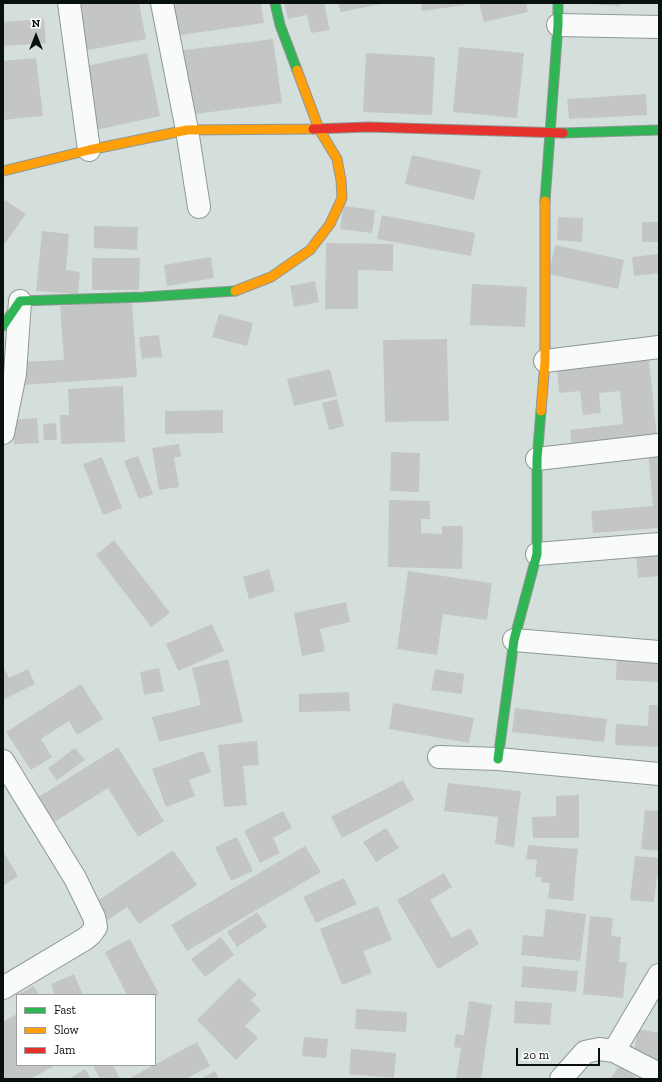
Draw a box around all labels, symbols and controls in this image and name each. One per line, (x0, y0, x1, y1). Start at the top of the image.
north arrow (16, 16, 56, 56)
text: N (32, 17, 40, 30)
legend (16, 994, 156, 1066)
text: Fast (54, 1003, 76, 1017)
text: Slow (54, 1023, 79, 1037)
scale bar (518, 1040, 602, 1066)
text: Jam (54, 1043, 75, 1057)
text: 20 m (523, 1048, 549, 1062)

